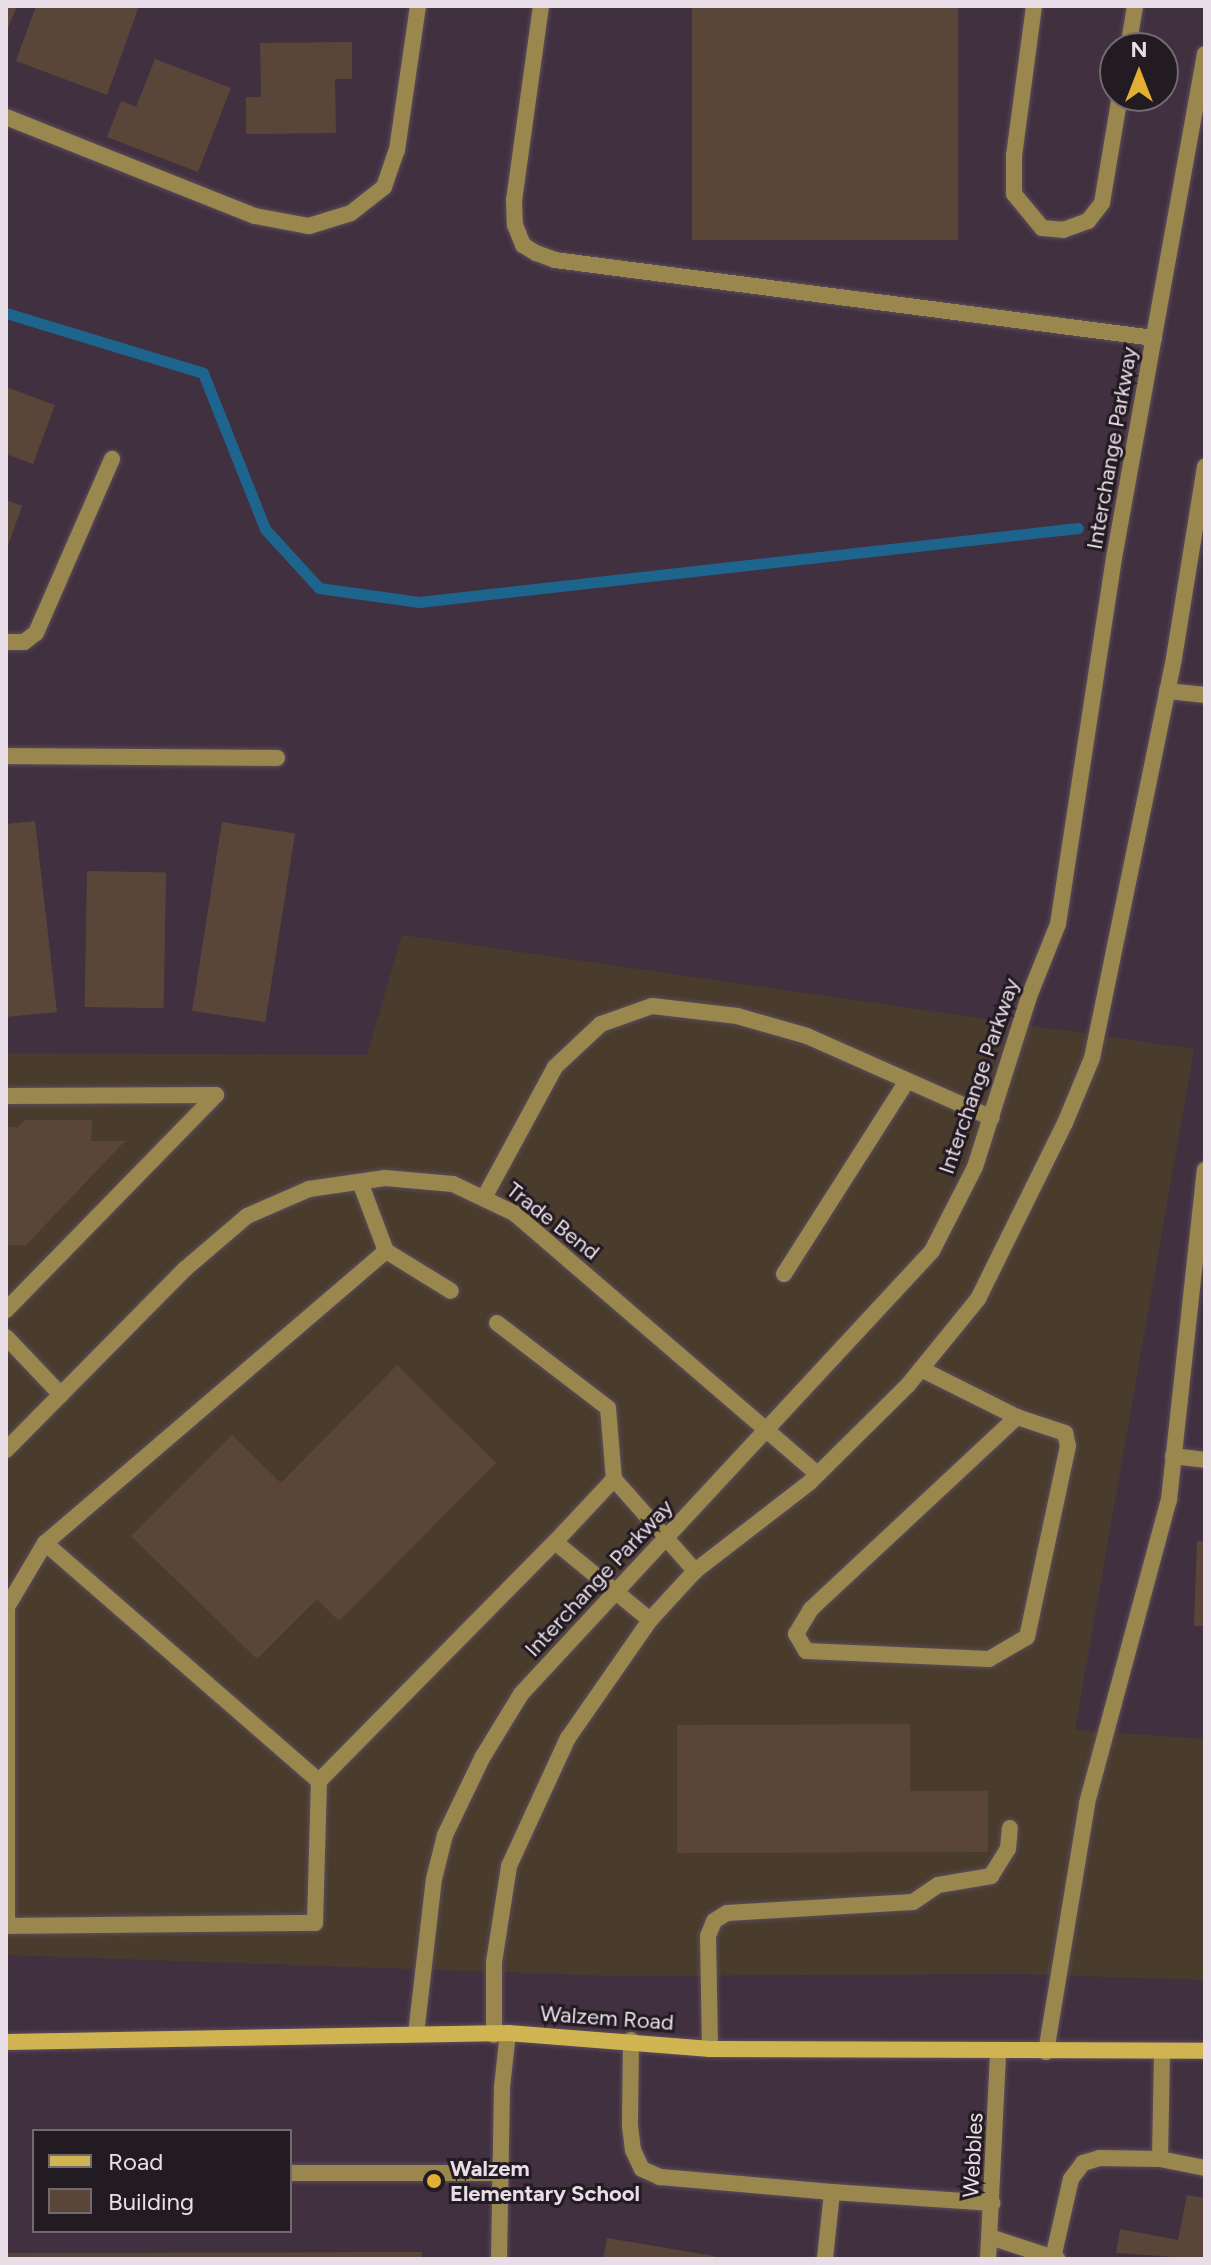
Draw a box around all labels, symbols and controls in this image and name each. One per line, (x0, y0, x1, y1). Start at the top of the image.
north arrow (1099, 32, 1179, 112)
text: N (1130, 36, 1148, 63)
street label: Interchange Parkway (1081, 345, 1143, 551)
street label: Interchange Parkway (933, 975, 1025, 1177)
street label: Trade Bend (501, 1177, 605, 1265)
street label: Interchange Parkway (519, 1494, 679, 1662)
street label: Walzem Road (539, 2000, 675, 2036)
street label: Webbles (958, 2112, 988, 2198)
legend (32, 2129, 292, 2233)
text: Road (108, 2147, 163, 2176)
place label: Walzem Elementary School (450, 2155, 640, 2206)
marker: Walzem Elementary School (425, 2172, 443, 2190)
text: Building (108, 2187, 194, 2216)

